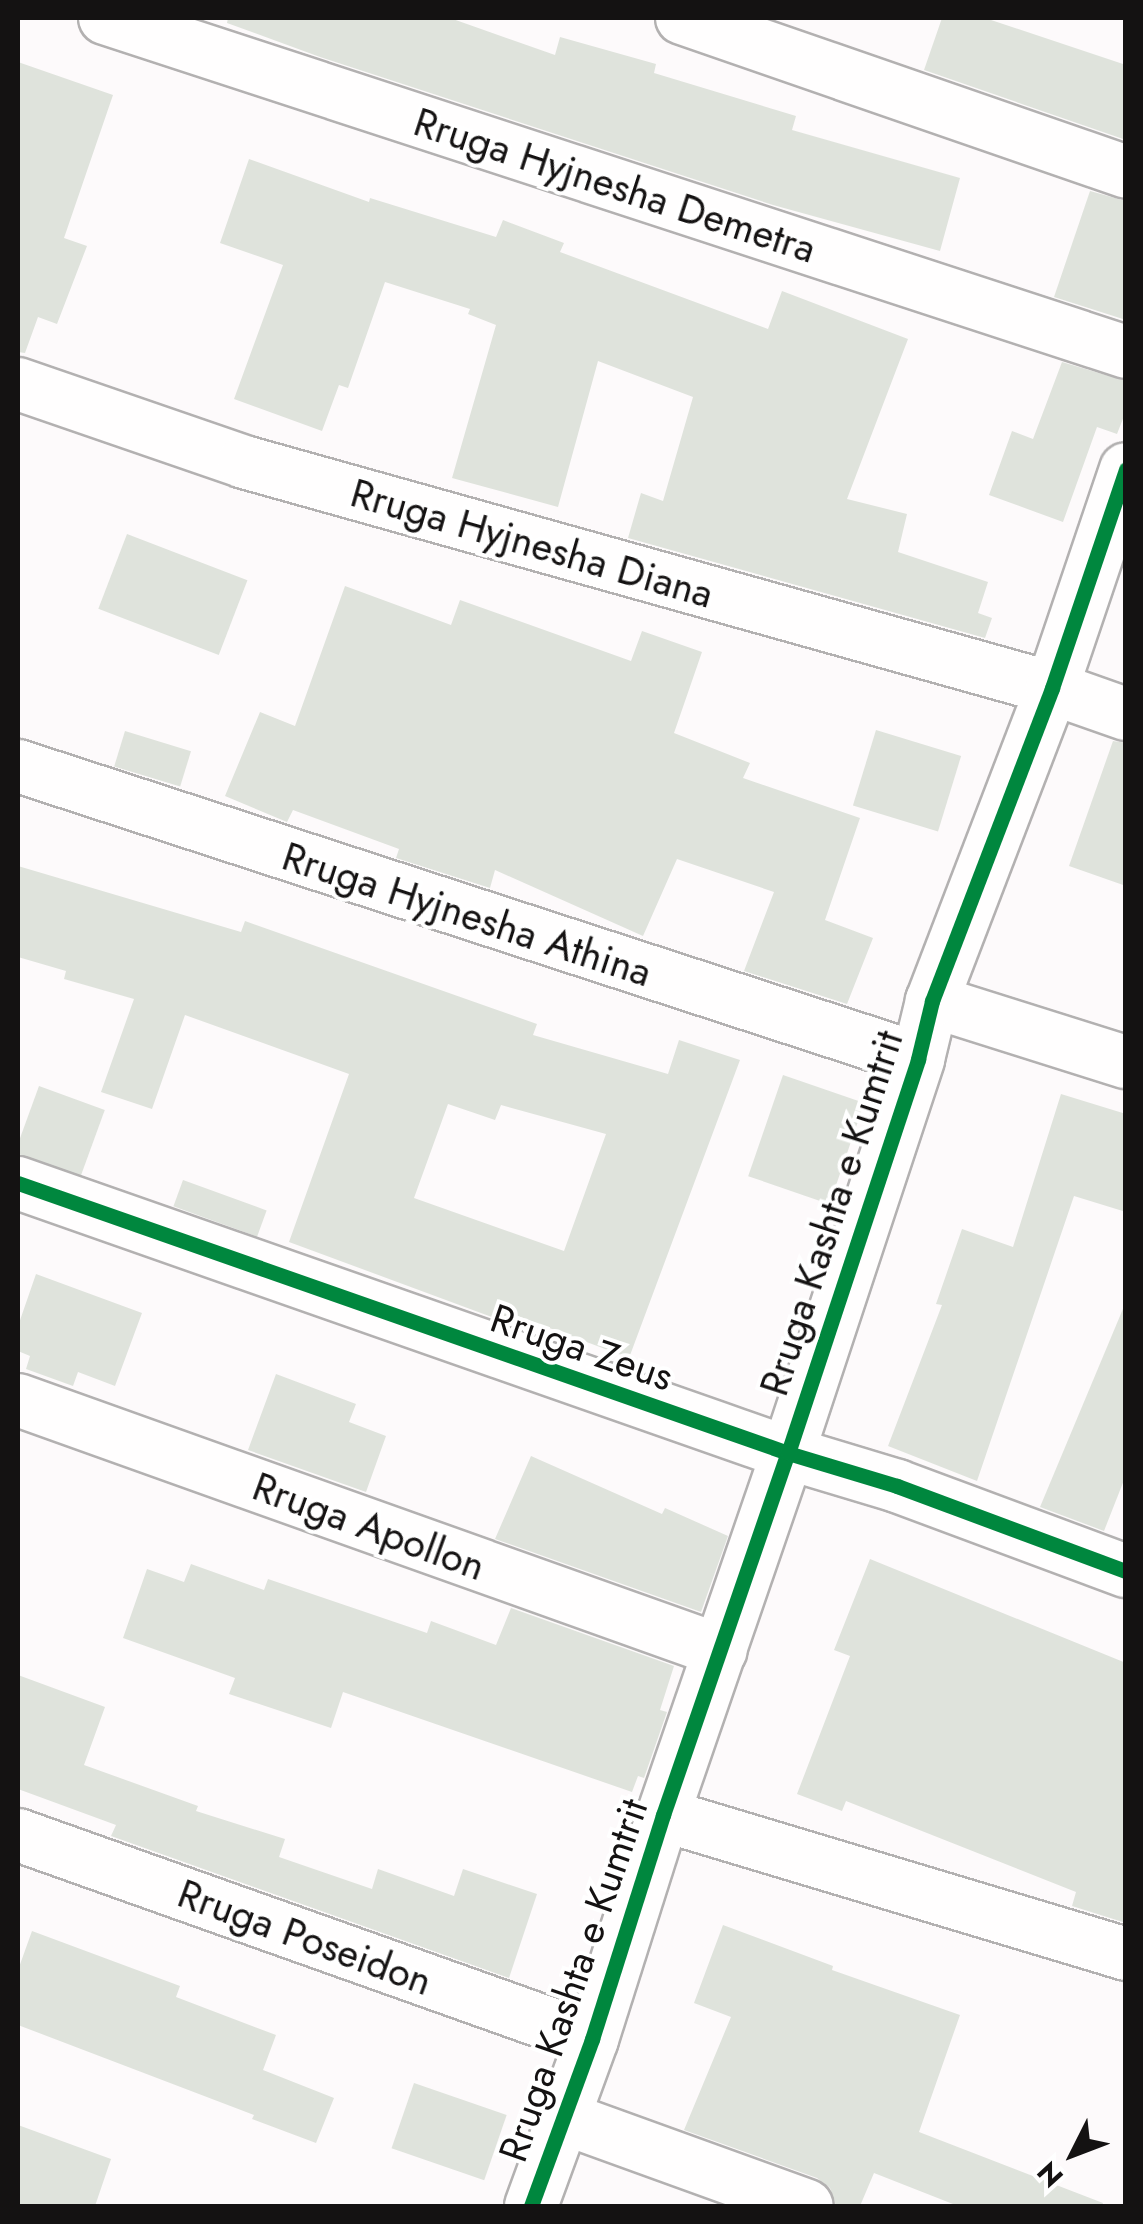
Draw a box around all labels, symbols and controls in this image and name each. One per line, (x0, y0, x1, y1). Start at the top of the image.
street label: Rruga Hyjnesha Demetra (408, 97, 822, 273)
street label: Rruga Hyjnesha Diana (345, 468, 719, 618)
street label: Rruga Hyjnesha Athina (277, 832, 657, 996)
street label: Rruga Kashta e Kumtrit (749, 1025, 913, 1401)
street label: Rruga Zeus (485, 1293, 679, 1401)
street label: Rruga Apollon (246, 1462, 492, 1590)
street label: Rruga Kashta e Kumtrit (488, 1792, 658, 2168)
street label: Rruga Poseidon (172, 1869, 438, 2005)
north arrow (1023, 2104, 1123, 2204)
text: N (1028, 2152, 1073, 2196)

